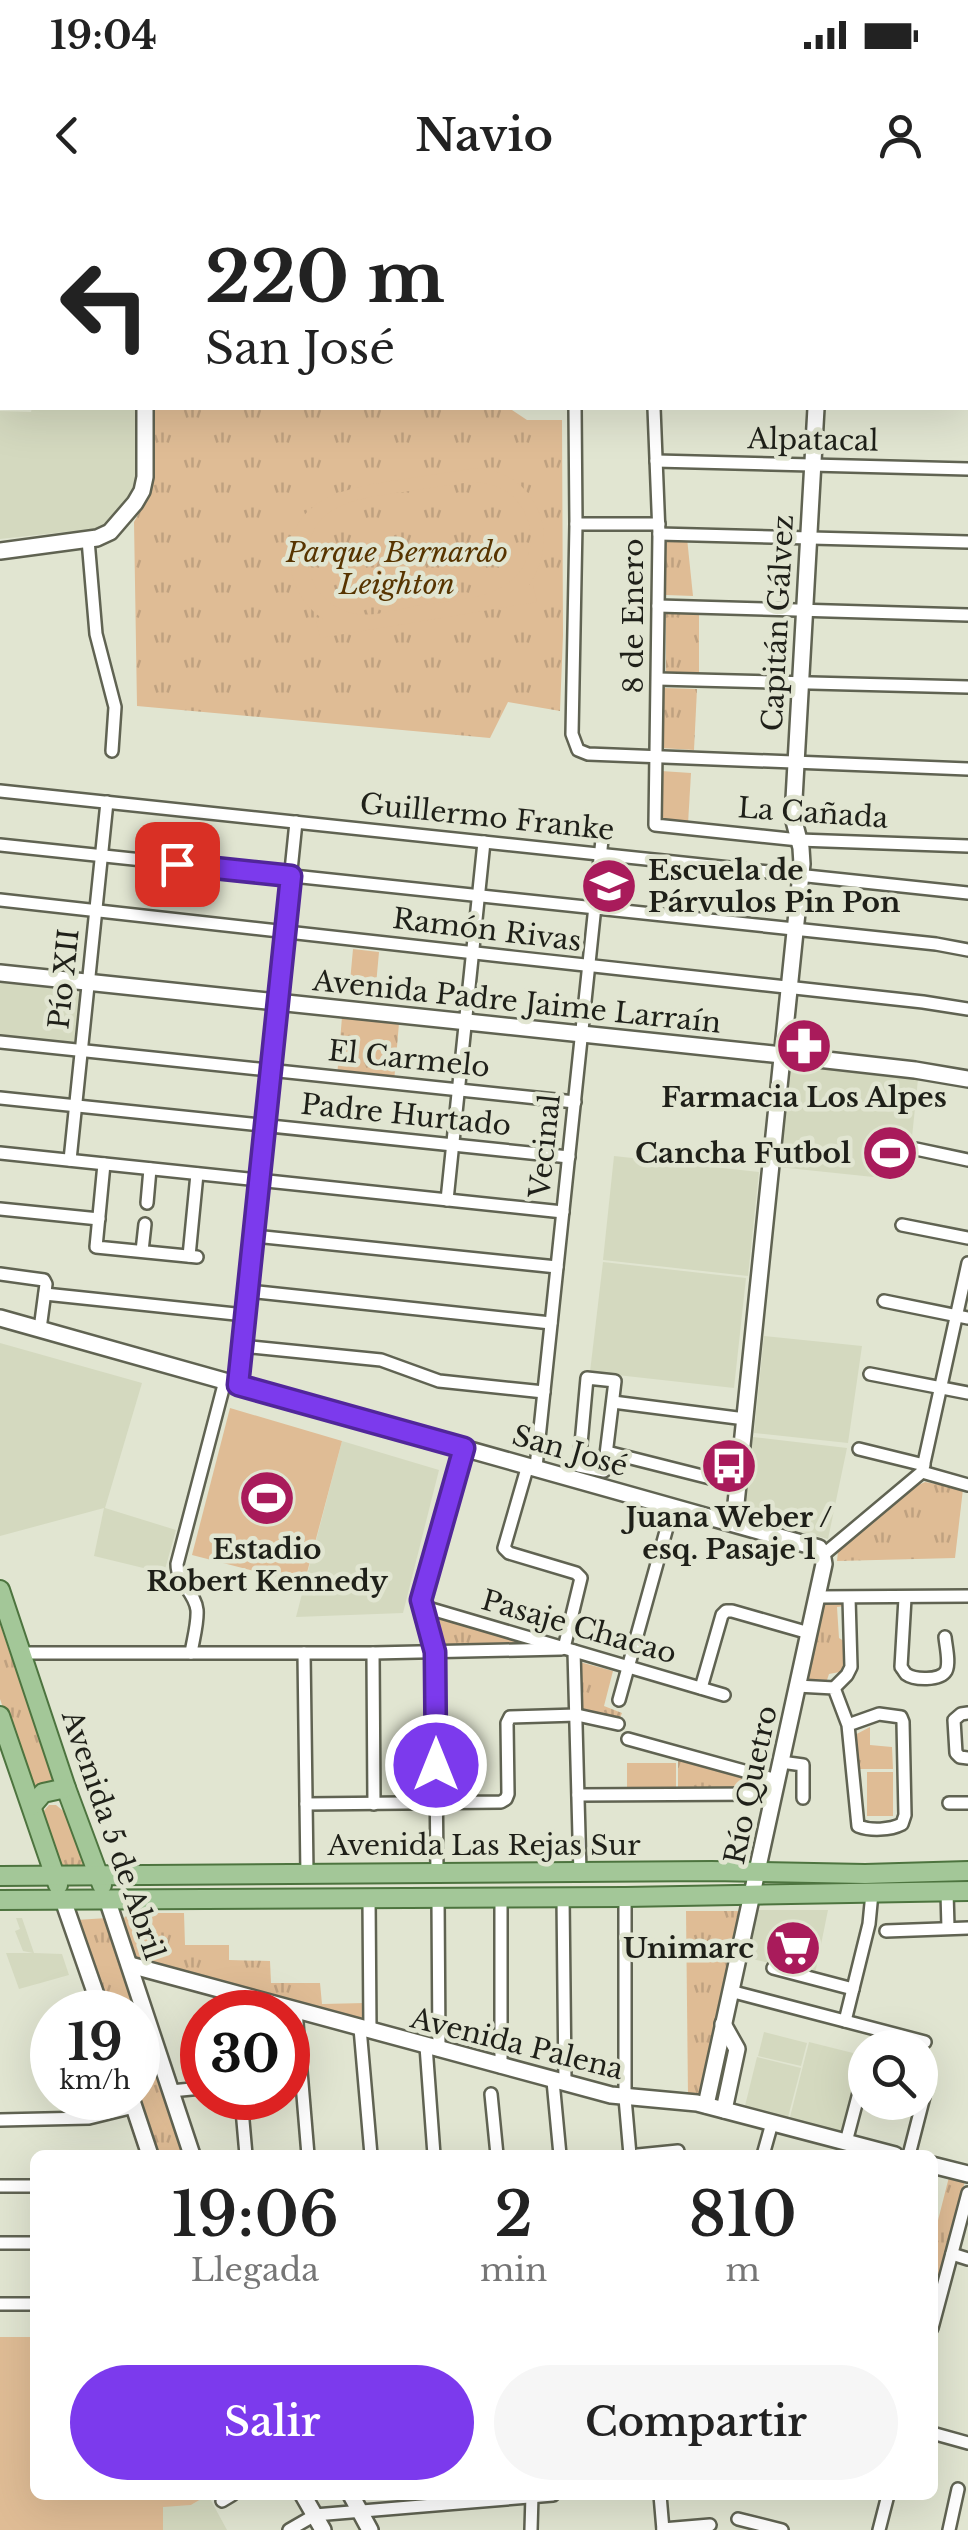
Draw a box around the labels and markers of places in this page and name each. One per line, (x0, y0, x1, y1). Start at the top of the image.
pin (135, 822, 220, 907)
place label: Escuela de Párvulos Pin Pon (648, 853, 900, 920)
school or university icon: Escuela de Párvulos Pin Pon (579, 856, 639, 916)
pharmacy icon: Farmacia Los Alpes (774, 1016, 834, 1076)
place label: Farmacia Los Alpes (661, 1080, 947, 1115)
sports icon: Cancha Futbol (860, 1123, 920, 1183)
place label: Cancha Futbol (635, 1136, 851, 1171)
bus stop icon: Juana Weber / esq. Pasaje 1 (699, 1436, 759, 1496)
sports icon: Estadio Robert Kennedy (237, 1468, 297, 1528)
place label: Juana Weber / esq. Pasaje 1 (621, 1500, 832, 1567)
place label: Estadio Robert Kennedy (146, 1532, 389, 1599)
supermarket icon: Unimarc (763, 1918, 823, 1978)
place label: Unimarc (623, 1931, 754, 1966)

